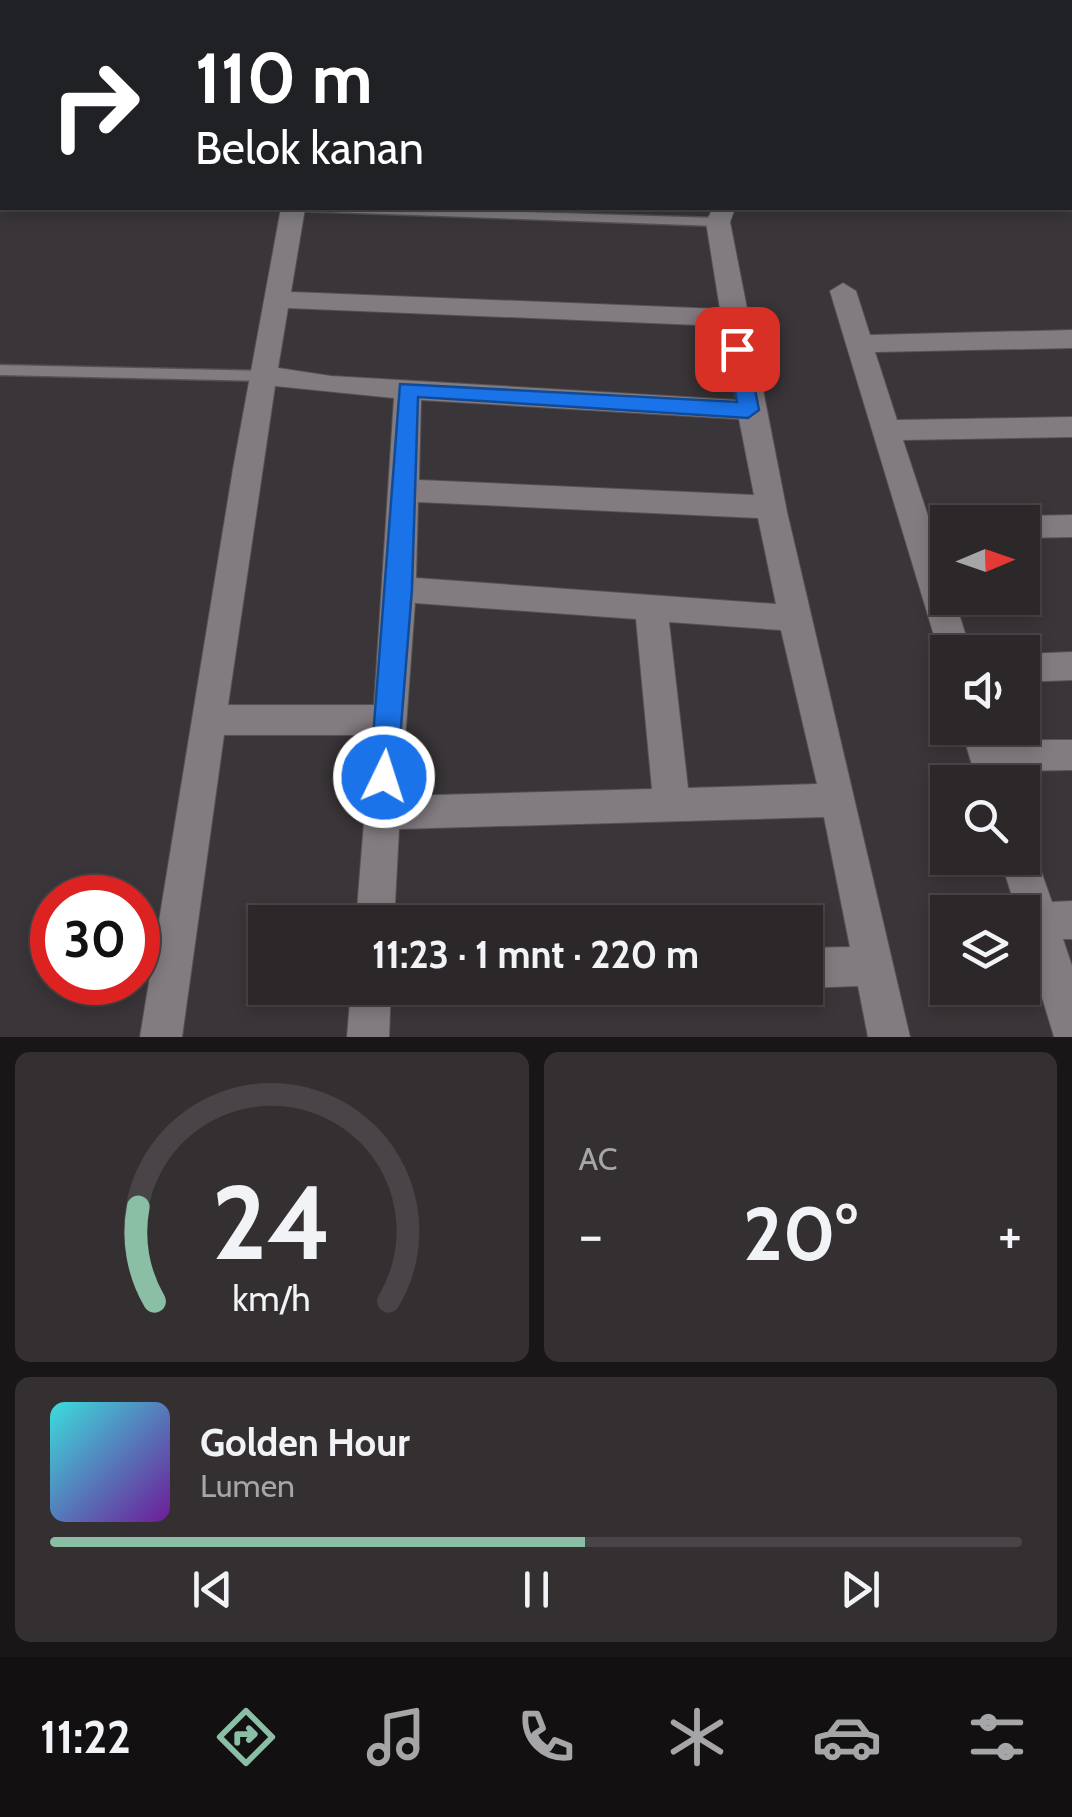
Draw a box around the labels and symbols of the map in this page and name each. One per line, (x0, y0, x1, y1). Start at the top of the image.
pin (695, 307, 780, 392)
north arrow (930, 505, 1040, 615)
position arrow (332, 725, 436, 829)
speed limit sign: 30 (30, 875, 160, 1005)

